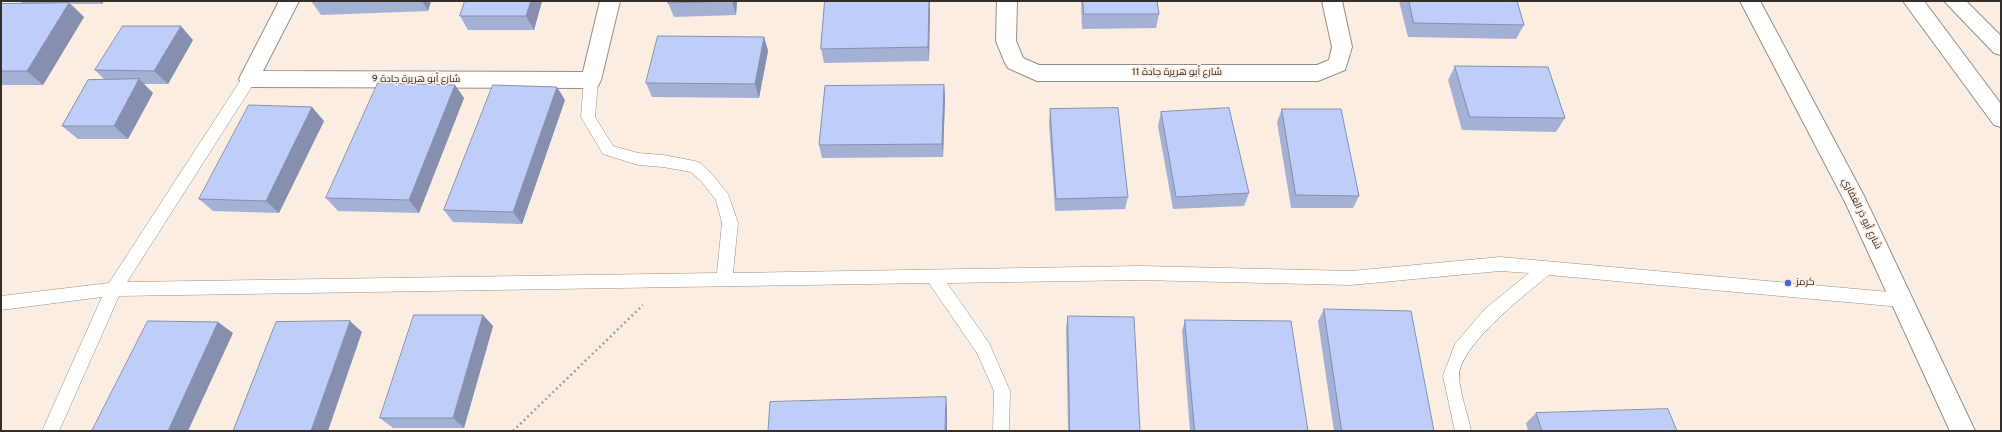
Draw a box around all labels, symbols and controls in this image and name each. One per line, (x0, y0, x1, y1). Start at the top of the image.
street label: شارع أبو هريرة جادة 11 (1132, 67, 1222, 79)
street label: شارع أبو هريرة جادة 9 (372, 74, 460, 86)
street label: شارع أبو ذر الغفاري (1839, 176, 1883, 252)
place label: كرمز (1796, 277, 1815, 289)
marker: كرمز (1783, 278, 1793, 288)

